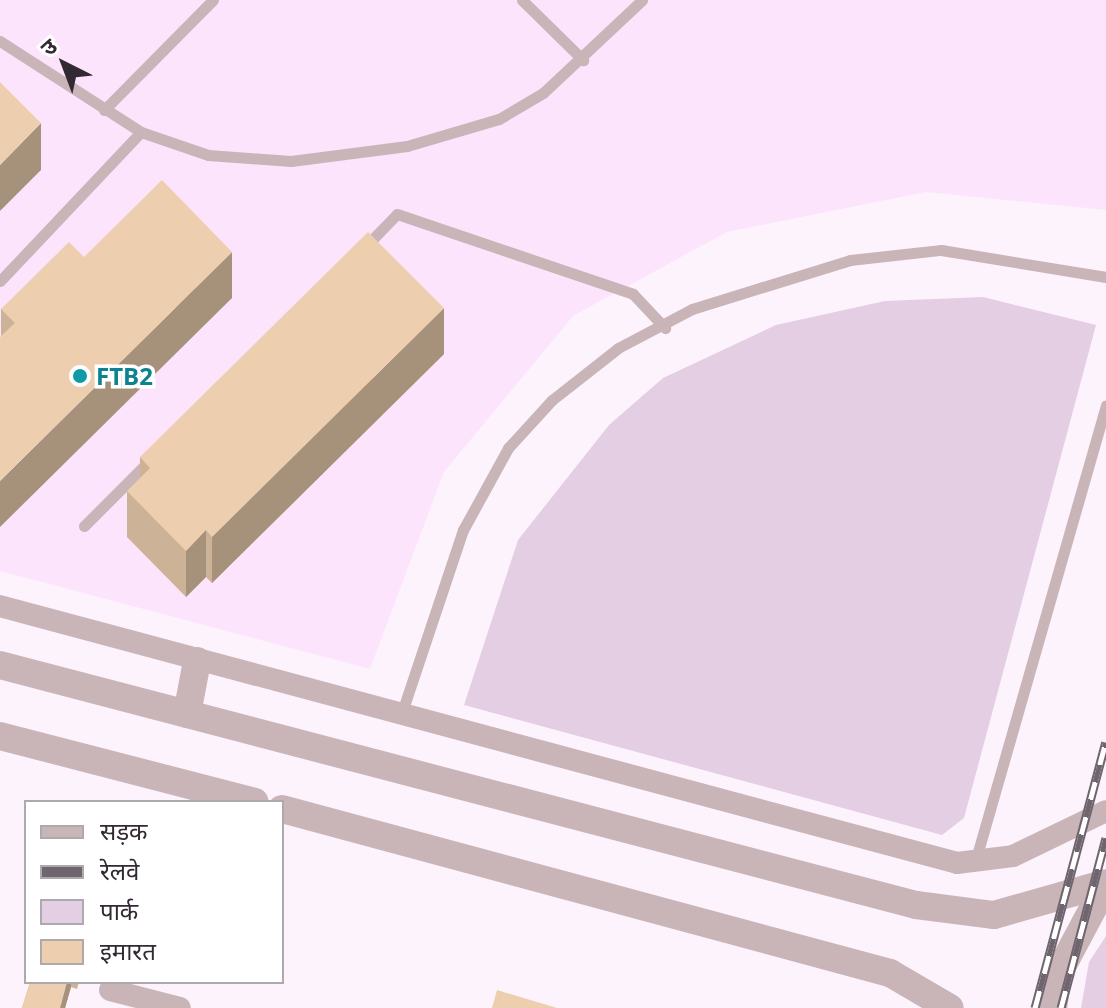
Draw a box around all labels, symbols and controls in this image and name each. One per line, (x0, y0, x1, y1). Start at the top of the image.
north arrow (24, 24, 104, 104)
text: उ (33, 31, 63, 62)
place label: FTB2 (96, 362, 153, 390)
marker: FTB2 (71, 367, 89, 385)
legend (24, 800, 284, 984)
text: सड़क (100, 814, 148, 847)
text: रेलवे (100, 854, 139, 887)
text: पार्क (100, 894, 138, 927)
text: इमारत (100, 934, 156, 967)

